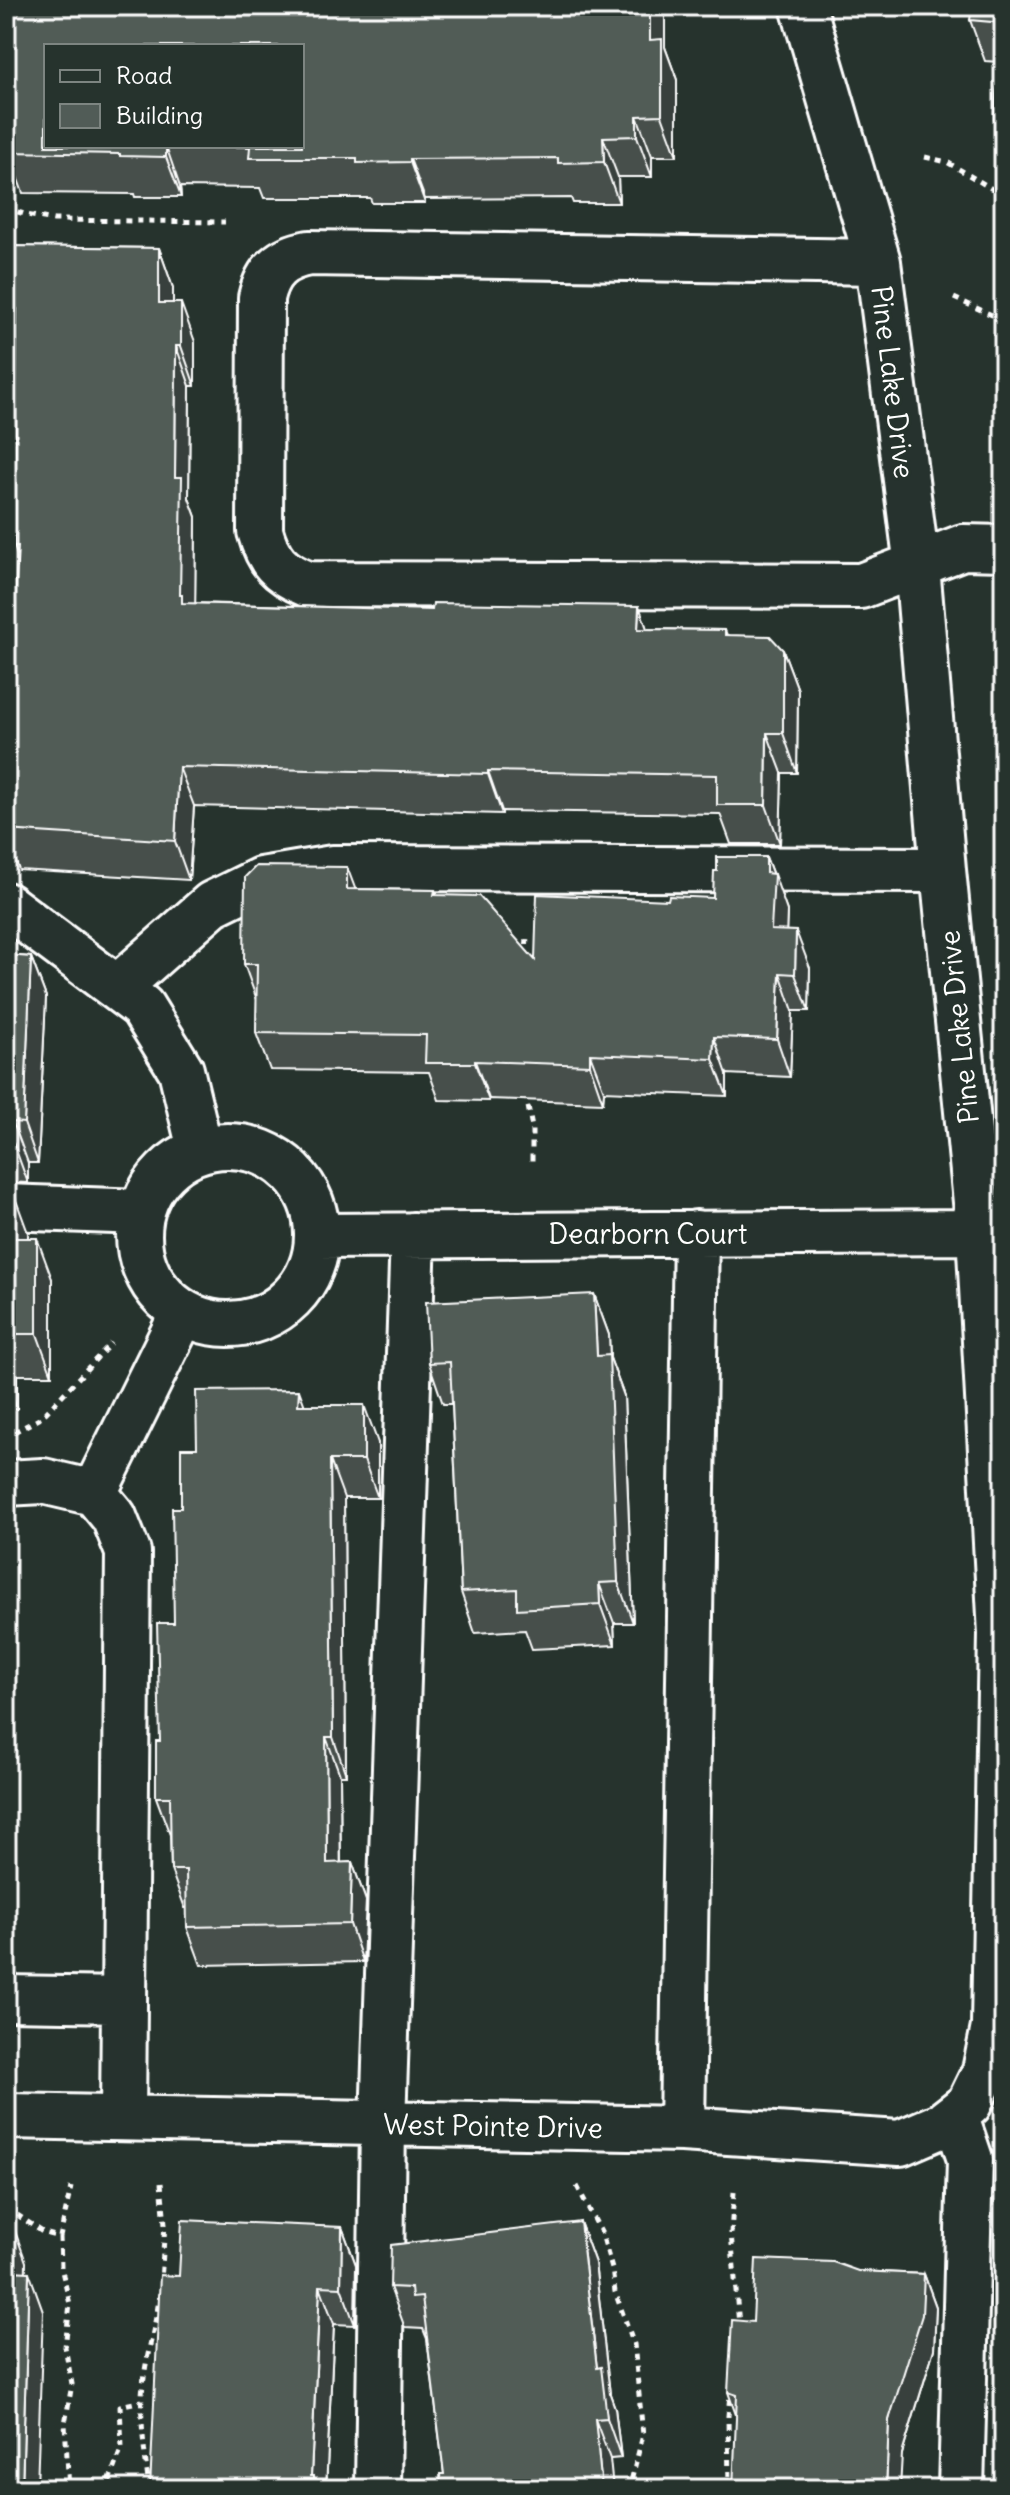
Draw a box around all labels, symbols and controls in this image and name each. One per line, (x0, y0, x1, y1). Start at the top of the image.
legend (44, 44, 304, 148)
text: Road (116, 60, 172, 90)
text: Building (116, 100, 203, 130)
street label: Pine Lake Drive (863, 283, 923, 481)
street label: Pine Lake Drive (931, 929, 987, 1125)
street label: Dearborn Court (549, 1216, 747, 1252)
street label: West Pointe Drive (383, 2106, 603, 2146)

